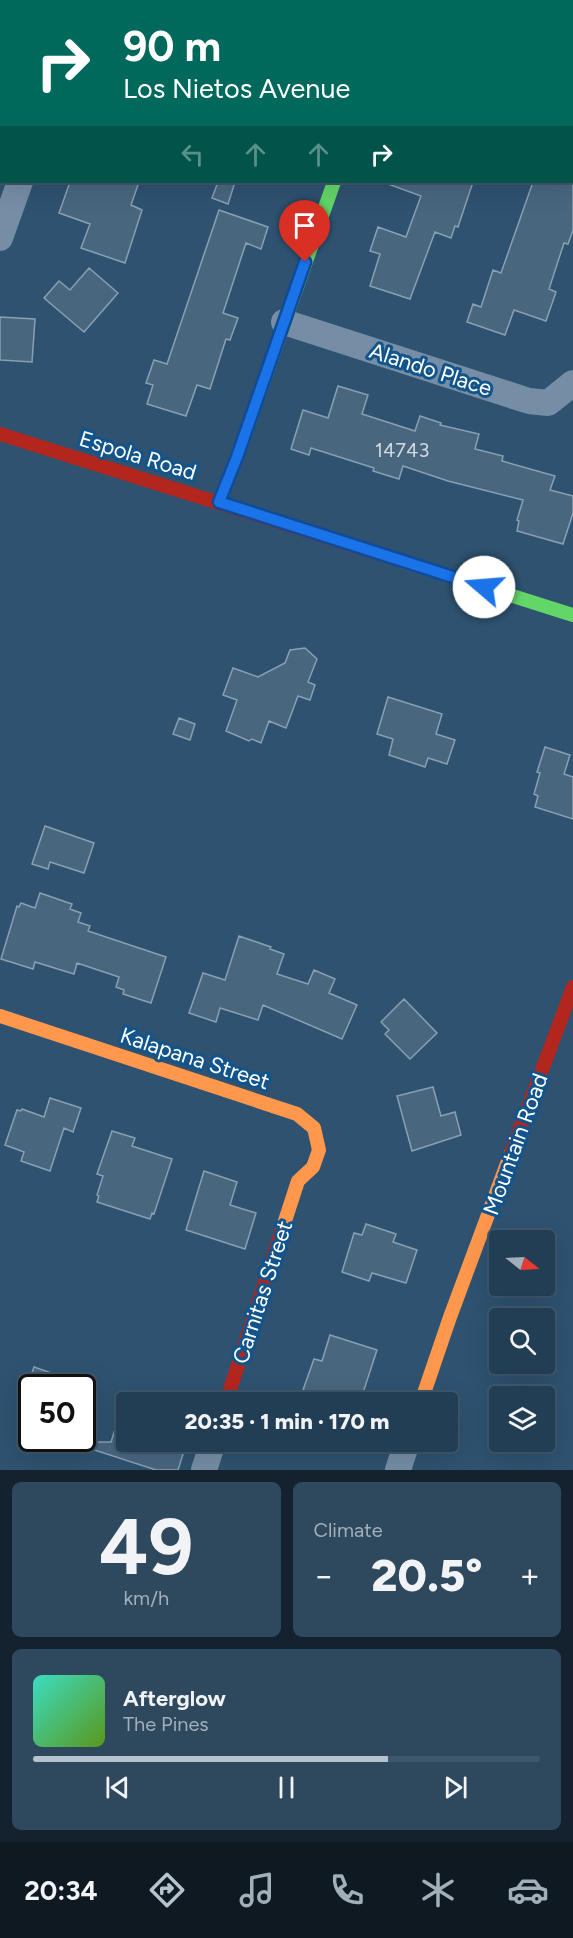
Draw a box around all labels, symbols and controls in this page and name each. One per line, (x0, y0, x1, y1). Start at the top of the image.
text: 90 m (123, 21, 221, 72)
icon: right (24, 24, 102, 102)
text: Los Nietos Avenue (123, 72, 350, 105)
icon: left (176, 138, 209, 171)
icon: ahead (239, 138, 272, 171)
icon: ahead (302, 138, 335, 171)
icon: right (365, 138, 398, 171)
pin (279, 200, 330, 262)
icon: arrive (288, 209, 321, 242)
street label: Alando Place (366, 337, 495, 402)
street label: Espola Road (76, 425, 200, 486)
house number: 14743 (375, 438, 429, 462)
position arrow (452, 555, 516, 619)
street label: Kalapana Street (117, 1022, 273, 1095)
street label: Mountain Road (477, 1070, 554, 1219)
street label: Carnitas Street (227, 1217, 298, 1367)
north arrow (489, 1230, 555, 1296)
map controls (489, 1230, 555, 1452)
button: search (489, 1308, 555, 1374)
speed limit sign: 50 (18, 1374, 96, 1452)
button: layers (489, 1386, 555, 1452)
text: 20:35 · 1 min · 170 m (185, 1408, 390, 1435)
text: 49 (99, 1500, 194, 1594)
text: Climate (314, 1518, 383, 1542)
text: 20.5° (371, 1548, 482, 1602)
text: − (314, 1556, 334, 1595)
text: + (519, 1556, 540, 1595)
text: km/h (123, 1586, 169, 1610)
text: Afterglow (123, 1685, 226, 1712)
text: The Pines (123, 1712, 209, 1736)
icon: previous (101, 1771, 134, 1804)
icon: pause (270, 1771, 303, 1804)
icon: next (439, 1771, 472, 1804)
icon: directions (146, 1869, 188, 1911)
icon: music (236, 1869, 278, 1911)
icon: phone (326, 1869, 368, 1911)
icon: climate (417, 1869, 459, 1911)
icon: car (507, 1869, 549, 1911)
text: 20:34 (24, 1874, 97, 1907)

